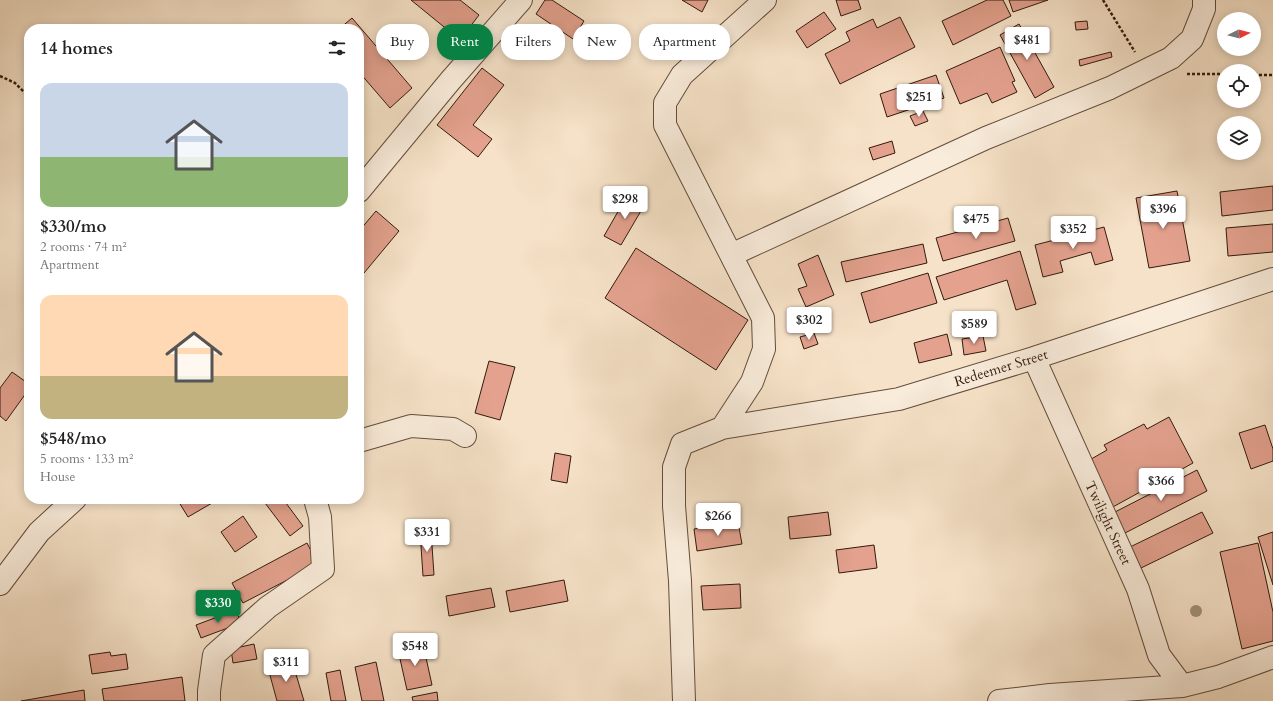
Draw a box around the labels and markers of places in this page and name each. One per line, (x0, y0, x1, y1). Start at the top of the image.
pin: $481 (1003, 27, 1051, 61)
pin: $251 (895, 84, 943, 118)
pin: $298 (601, 186, 649, 220)
pin: $396 (1139, 196, 1187, 230)
pin: $475 (952, 206, 1000, 240)
pin: $352 (1049, 216, 1097, 250)
pin: $302 (785, 307, 833, 341)
pin: $589 (950, 311, 998, 345)
pin: $366 (1137, 468, 1185, 502)
pin: $266 (694, 503, 742, 537)
pin: $331 (403, 519, 451, 553)
pin: $330 (194, 590, 242, 624)
pin: $548 (391, 633, 439, 667)
pin: $311 (262, 649, 310, 683)

